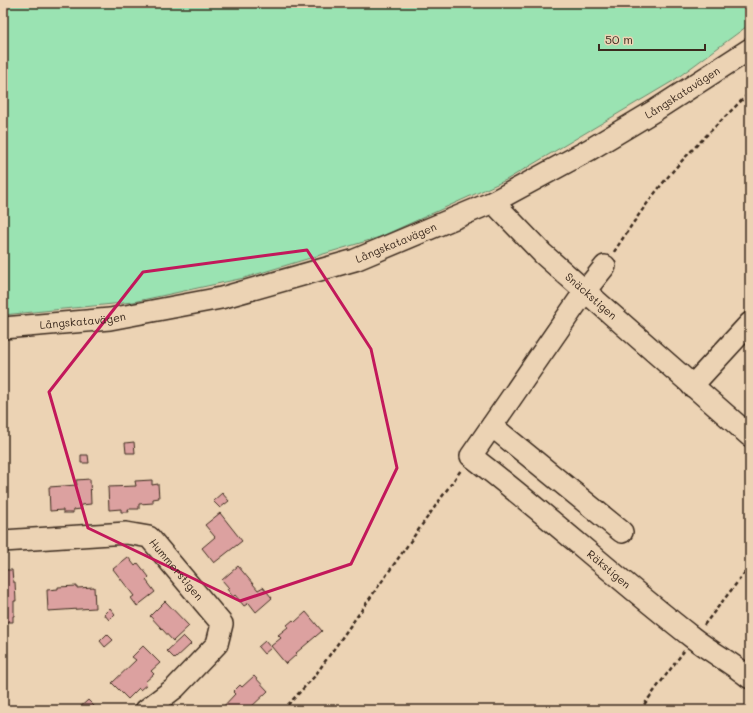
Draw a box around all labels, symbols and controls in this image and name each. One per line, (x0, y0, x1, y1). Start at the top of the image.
scale bar (599, 26, 705, 52)
text: 50 m (605, 31, 633, 47)
street label: Långskatavägen (642, 63, 722, 122)
street label: Långskatavägen (353, 219, 438, 266)
street label: Snäckstigen (562, 269, 620, 323)
street label: Långskatavägen (39, 308, 127, 332)
street label: Hummerstigen (146, 535, 207, 603)
street label: Räkstigen (584, 546, 634, 592)

